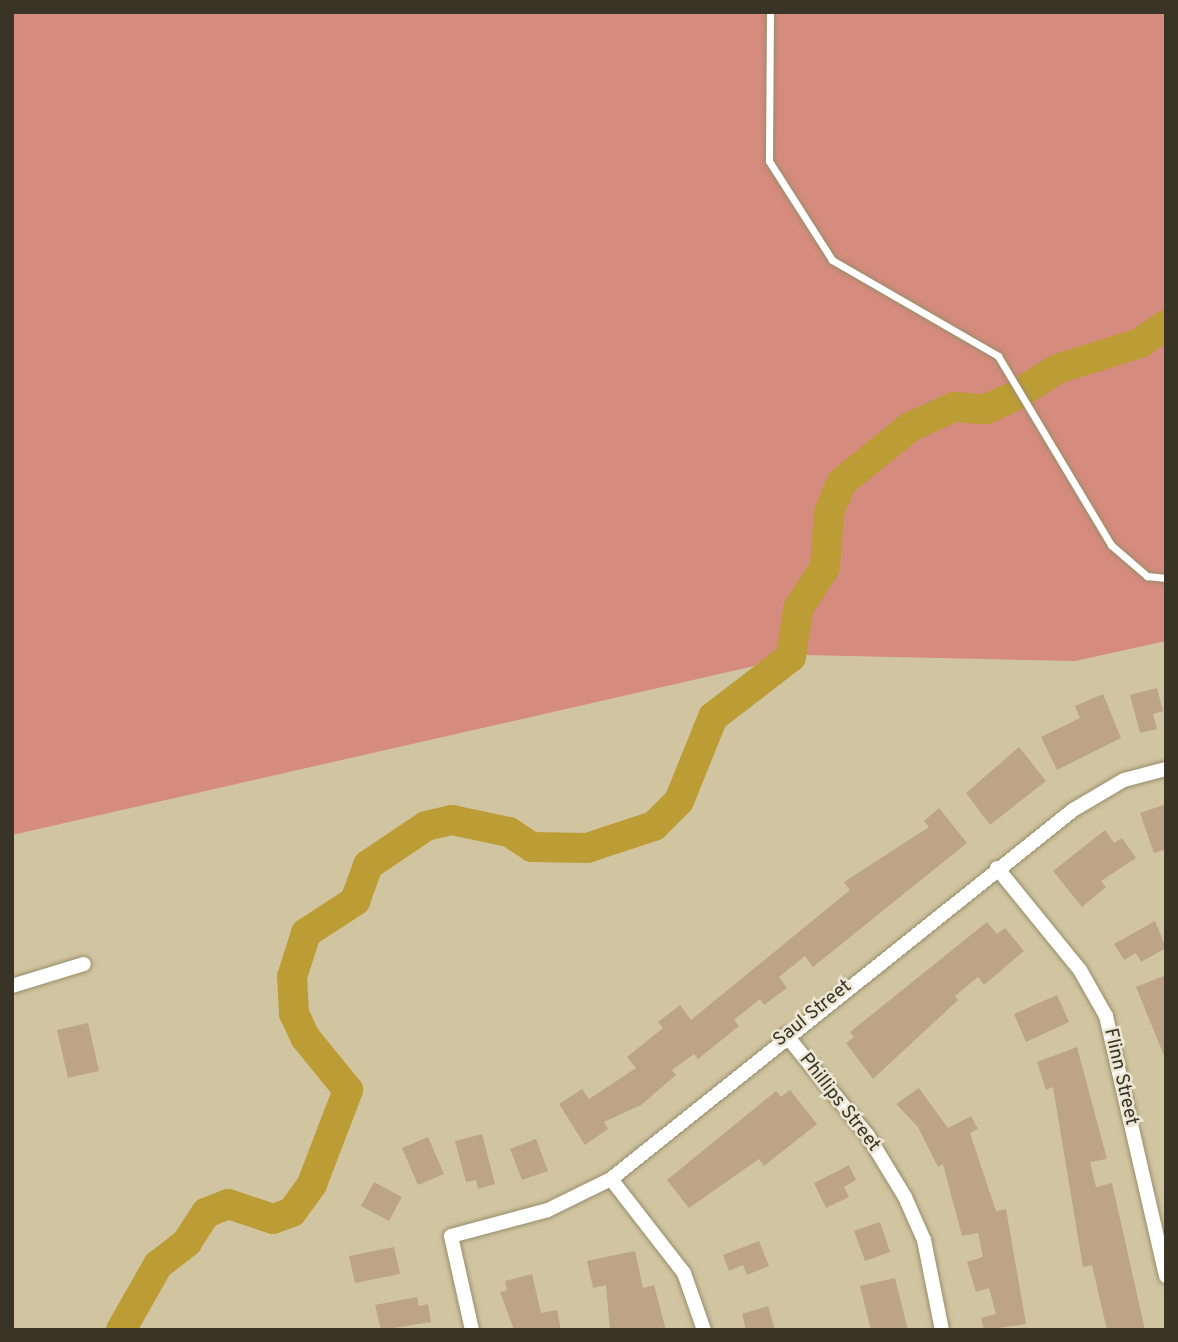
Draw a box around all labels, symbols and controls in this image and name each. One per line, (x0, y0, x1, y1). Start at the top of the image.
street label: Saul Street (769, 976, 857, 1052)
street label: Flinn Street (1098, 1026, 1142, 1128)
street label: Phillips Street (794, 1049, 884, 1157)

